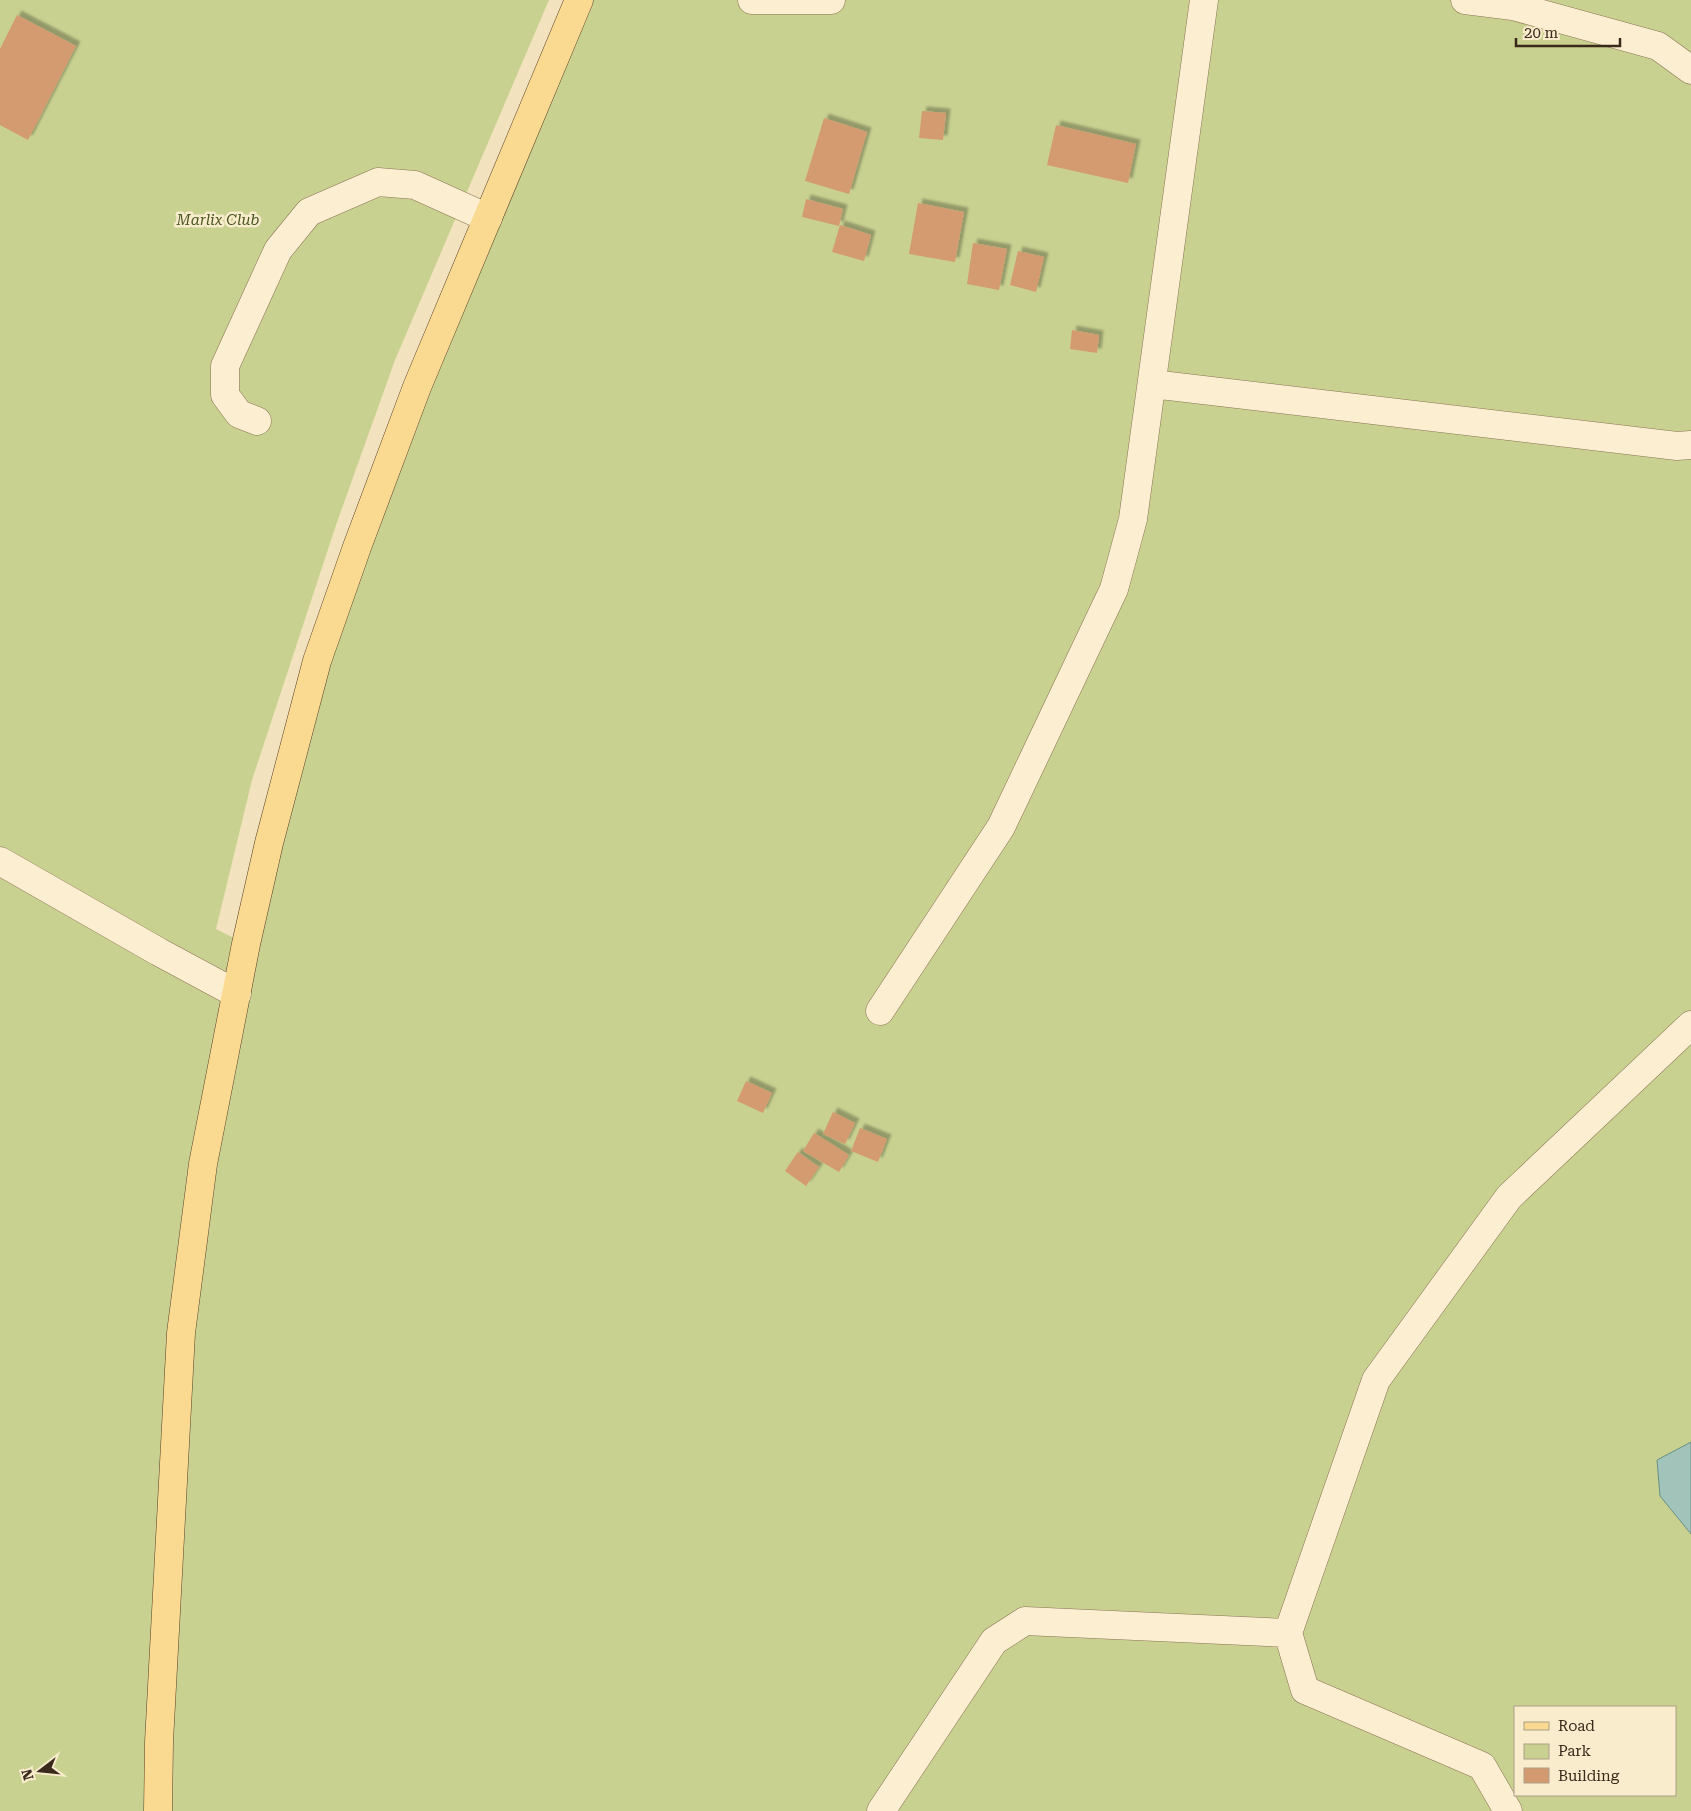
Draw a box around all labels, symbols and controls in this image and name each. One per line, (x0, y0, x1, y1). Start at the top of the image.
scale bar (1516, 15, 1620, 47)
text: 20 m (1524, 24, 1559, 42)
park label: Marlix Club (176, 211, 260, 229)
legend (1514, 1706, 1676, 1796)
text: Road (1558, 1717, 1595, 1735)
text: Park (1558, 1742, 1592, 1760)
north arrow (15, 1746, 65, 1796)
text: N (18, 1767, 37, 1782)
text: Building (1558, 1767, 1620, 1785)

